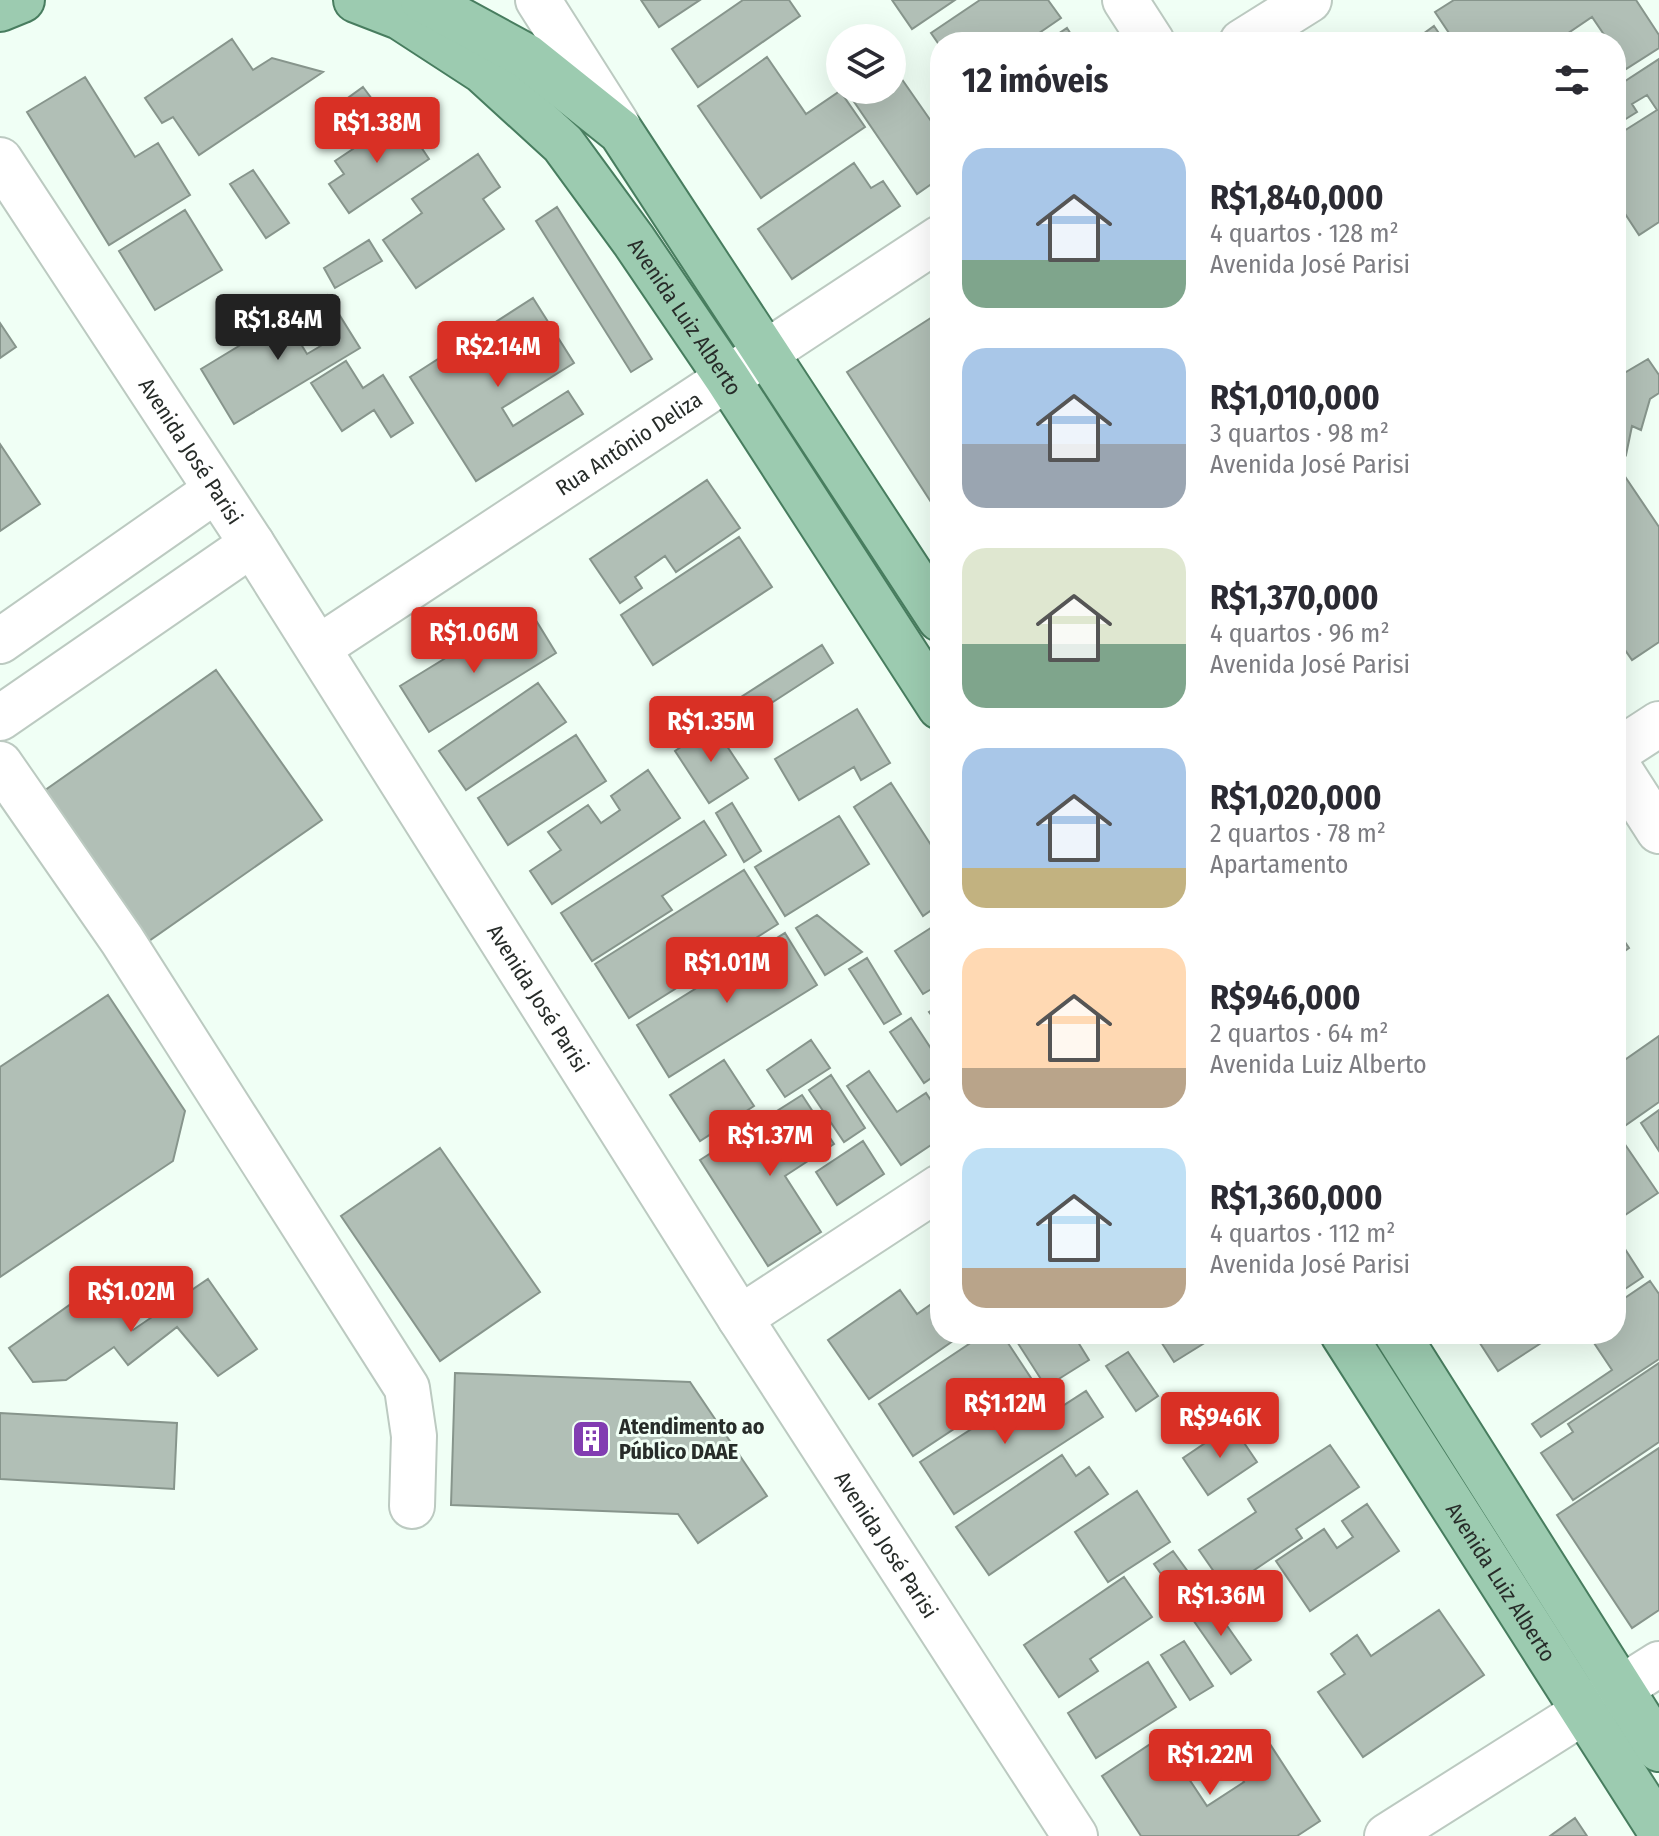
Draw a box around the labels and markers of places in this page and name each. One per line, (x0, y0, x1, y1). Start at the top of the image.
pin: R$1.38M (303, 97, 451, 165)
pin: R$1.84M (204, 294, 352, 362)
pin: R$2.14M (424, 321, 572, 389)
pin: R$1.06M (400, 607, 548, 675)
pin: R$1.35M (637, 696, 785, 764)
pin: R$1.01M (653, 937, 801, 1005)
pin: R$1.37M (696, 1110, 844, 1178)
pin: R$1.02M (57, 1266, 205, 1334)
pin: R$1.12M (931, 1378, 1079, 1446)
pin: R$946K (1155, 1392, 1285, 1460)
place label: Atendimento ao Público DAAE (618, 1413, 765, 1465)
building icon: Atendimento ao Público DAAE (570, 1418, 612, 1460)
pin: R$1.36M (1147, 1570, 1295, 1638)
pin: R$1.22M (1136, 1729, 1284, 1797)

